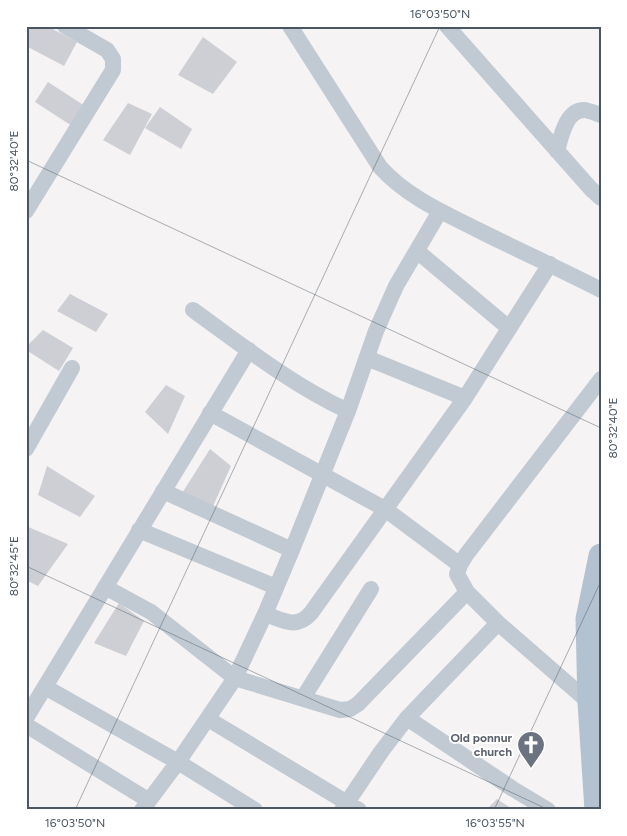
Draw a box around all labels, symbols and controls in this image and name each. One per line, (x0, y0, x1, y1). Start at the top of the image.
text: 16°03'50"N (410, 7, 470, 21)
text: 80°32'40"E (7, 130, 21, 192)
text: 80°32'40"E (606, 397, 620, 459)
text: 80°32'45"E (7, 536, 21, 596)
church icon: Old ponnur church (516, 730, 546, 769)
place label: Old ponnur church (450, 731, 512, 759)
text: 16°03'50"N (45, 816, 105, 830)
text: 16°03'55"N (465, 816, 525, 830)

